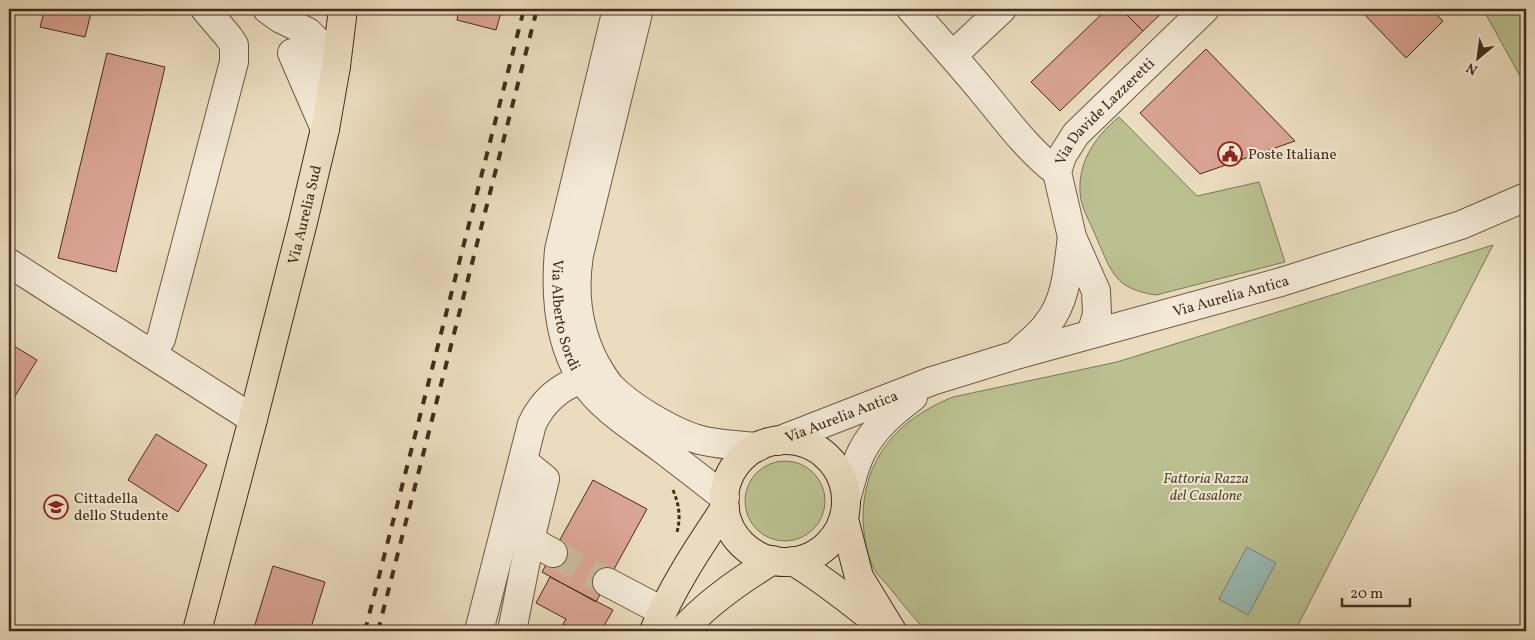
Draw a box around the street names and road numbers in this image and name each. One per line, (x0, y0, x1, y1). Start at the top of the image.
street label: Via Davide Lazzeretti (1051, 54, 1160, 168)
street label: Via Aurelia Sud (284, 163, 328, 267)
street label: Via Alberto Sordi (545, 259, 585, 375)
street label: Via Aurelia Antica (1171, 271, 1292, 323)
street label: Via Aurelia Antica (782, 386, 902, 449)

